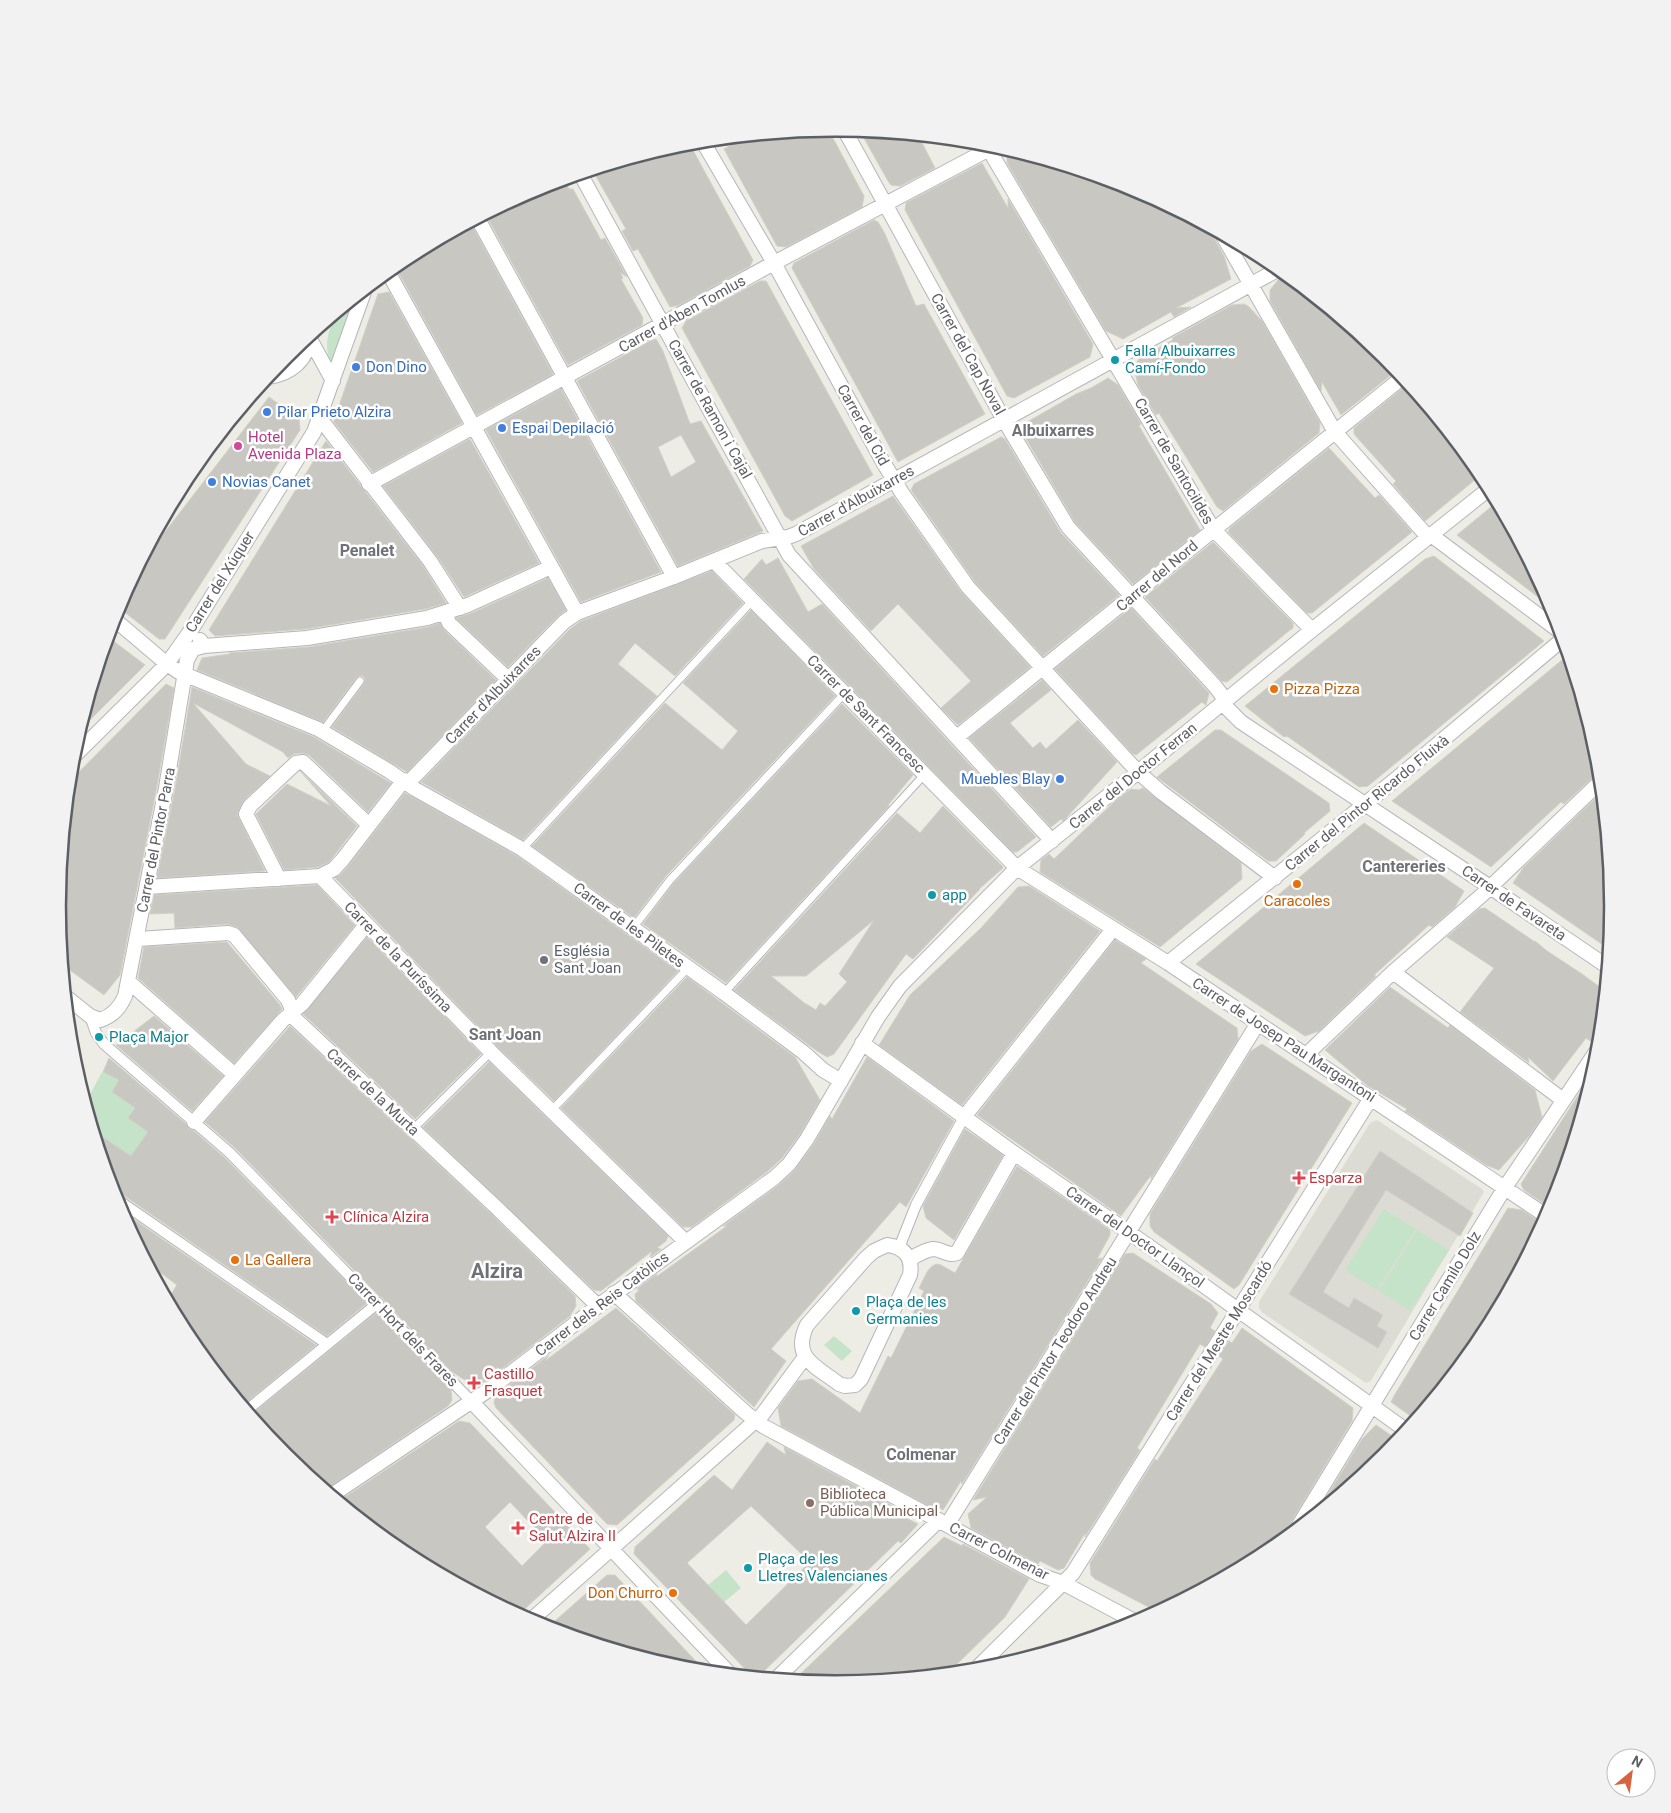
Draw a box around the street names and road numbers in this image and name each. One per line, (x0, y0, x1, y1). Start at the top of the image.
street label: Carrer d'Aben Tomlus (615, 272, 749, 356)
street label: Carrer del Cap Noval (927, 290, 1009, 418)
street label: Carrer de Ramon i Cajal (664, 336, 756, 482)
street label: Carrer del Cid (833, 381, 893, 469)
street label: Carrer de Santocildes (1131, 395, 1217, 527)
street label: Carrer d'Albuixarres (795, 462, 917, 540)
street label: Carrer del Xúquer (182, 528, 258, 636)
street label: Carrer del Nord (1112, 537, 1202, 615)
street label: Carrer d'Albuixarres (441, 642, 545, 748)
street label: Carrer de Sant Francesc (803, 651, 929, 777)
street label: Carrer del Doctor Ferran (1065, 719, 1201, 833)
street label: Carrer del Pintor Ricardo Fluixà (1281, 731, 1453, 875)
street label: Carrer del Pintor Parra (133, 766, 179, 914)
street label: Carrer de Favareta (1458, 861, 1570, 945)
street label: Carrer de les Piletes (570, 879, 688, 971)
street label: Carrer de la Puríssima (340, 898, 456, 1016)
street label: Carrer de Josep Pau Margantoni (1189, 974, 1379, 1106)
street label: Carrer de la Murta (323, 1044, 423, 1140)
street label: Carrer del Doctor Llançol (1062, 1182, 1208, 1292)
street label: Carrer Camilo Dolz (1405, 1228, 1485, 1344)
street label: Carrer dels Reis Catòlics (532, 1248, 672, 1360)
street label: Carrer del Pintor Teodoro Andreu (990, 1254, 1120, 1448)
street label: Carrer del Mestre Moscardó (1162, 1257, 1276, 1425)
street label: Carrer Hort dels Frares (344, 1269, 462, 1391)
street label: Carrer Colmenar (946, 1518, 1052, 1584)

